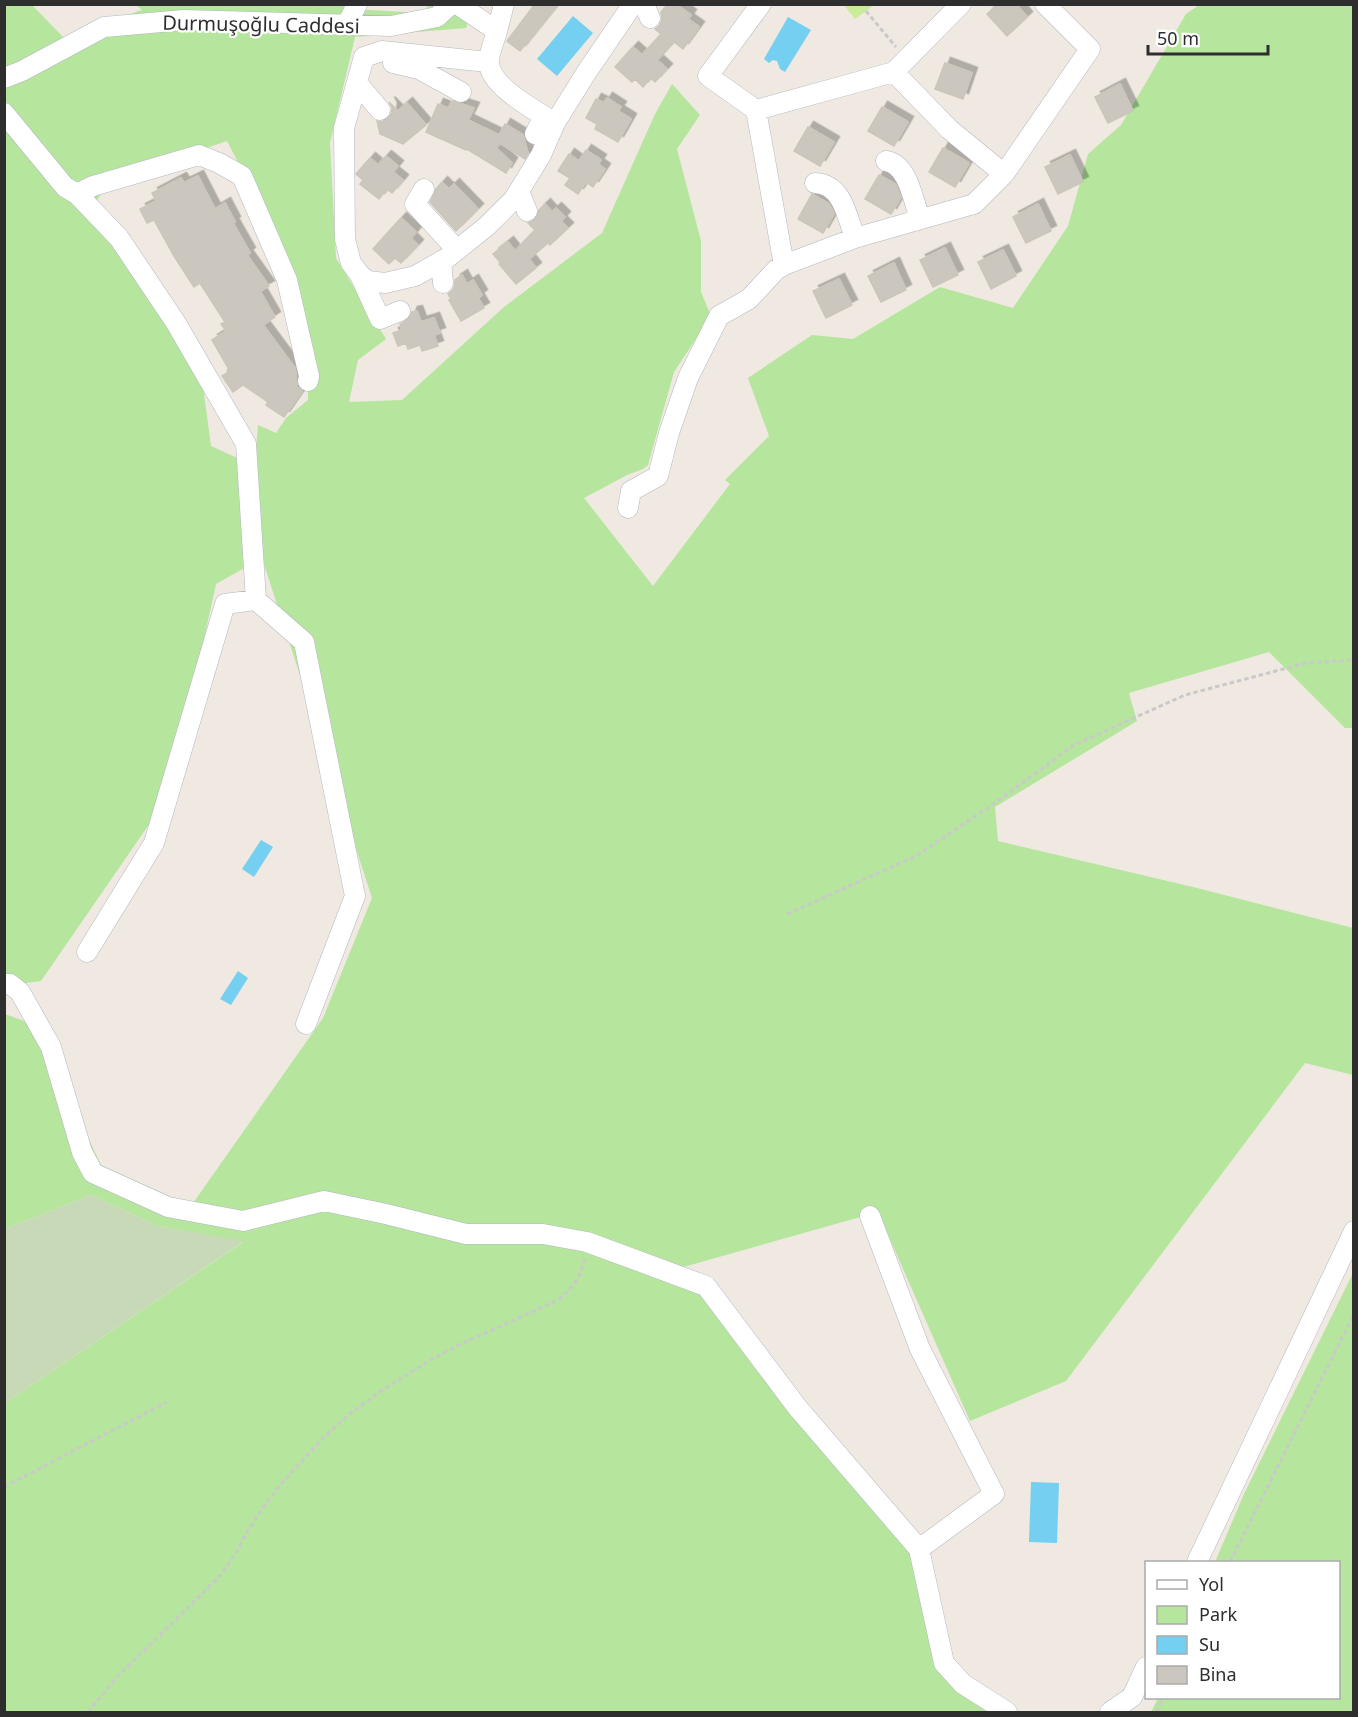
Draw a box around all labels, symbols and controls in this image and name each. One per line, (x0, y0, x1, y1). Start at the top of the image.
street label: Durmuşoğlu Caddesi (162, 9, 360, 39)
scale bar (1148, 18, 1268, 56)
text: 50 m (1157, 26, 1199, 50)
legend (1145, 1561, 1340, 1699)
text: Yol (1199, 1572, 1224, 1596)
text: Park (1199, 1602, 1237, 1626)
text: Su (1199, 1632, 1220, 1656)
text: Bina (1199, 1662, 1237, 1686)

